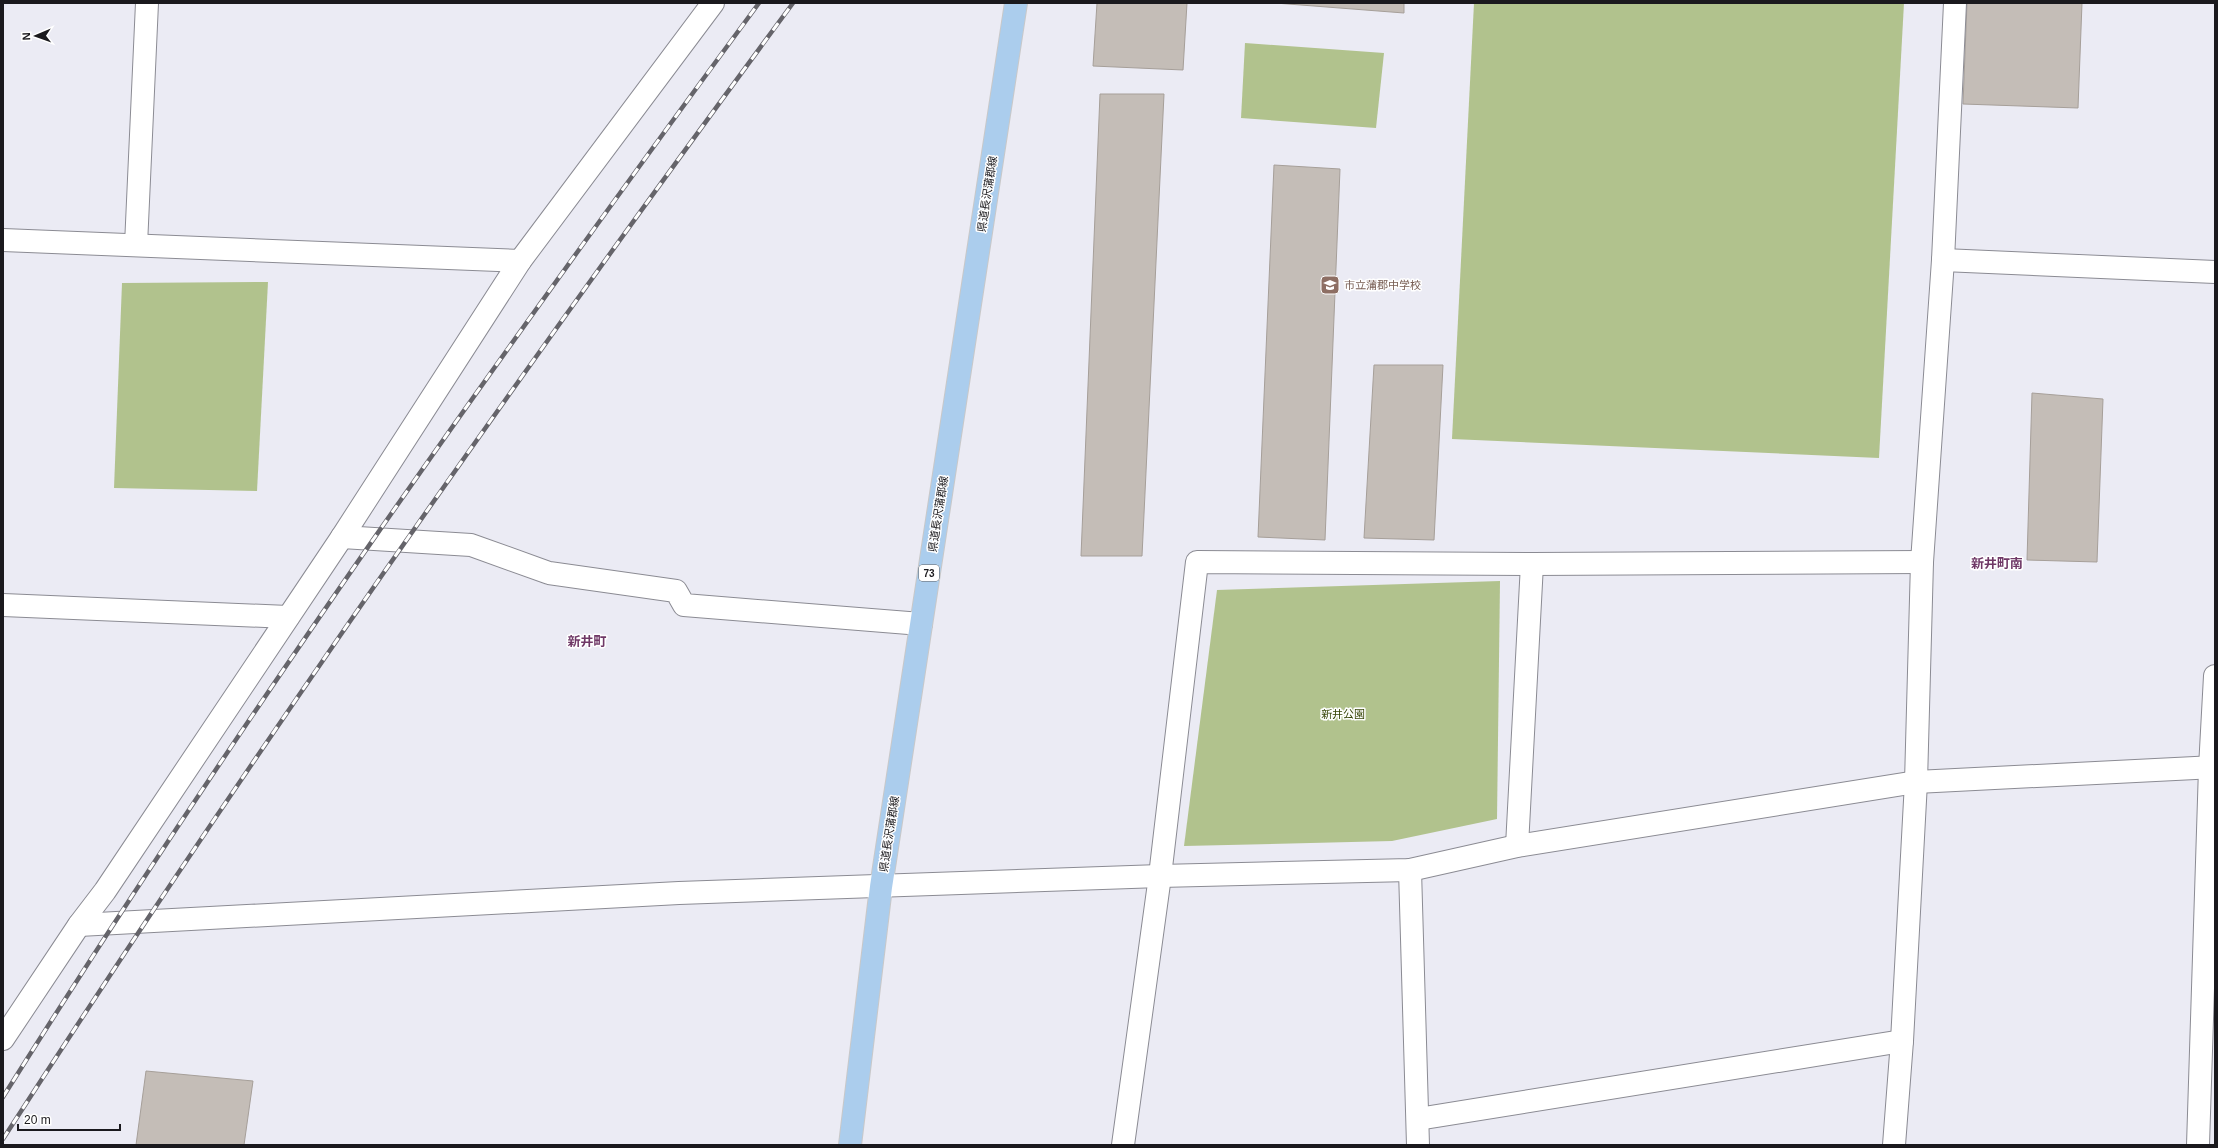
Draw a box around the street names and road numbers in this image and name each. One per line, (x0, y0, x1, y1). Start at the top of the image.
street label: 県道長沢蒲郡線 (975, 155, 999, 233)
street label: 県道長沢蒲郡線 (926, 475, 950, 553)
road number: 73 (919, 565, 939, 581)
street label: 県道長沢蒲郡線 (877, 795, 901, 873)

